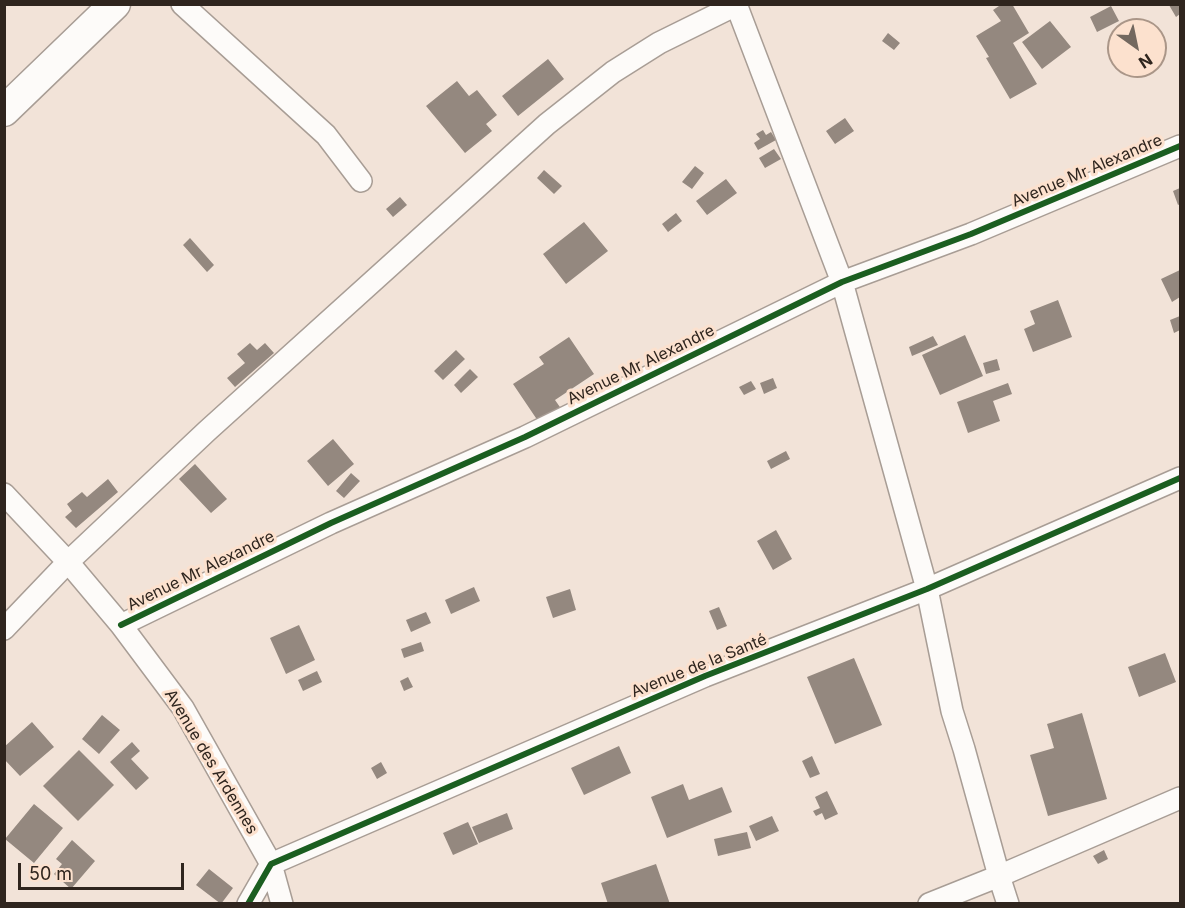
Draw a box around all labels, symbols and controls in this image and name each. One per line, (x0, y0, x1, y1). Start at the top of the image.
north arrow (1107, 18, 1167, 78)
text: N (1135, 50, 1156, 73)
street label: Avenue Mr Alexandre (1009, 131, 1165, 211)
street label: Avenue Mr Alexandre (564, 321, 718, 409)
street label: Avenue Mr Alexandre (124, 527, 278, 615)
street label: Avenue de la Santé (628, 630, 770, 702)
street label: Avenue des Ardennes (160, 686, 262, 838)
scale bar (21, 851, 188, 889)
text: 50 m (29, 863, 72, 884)

